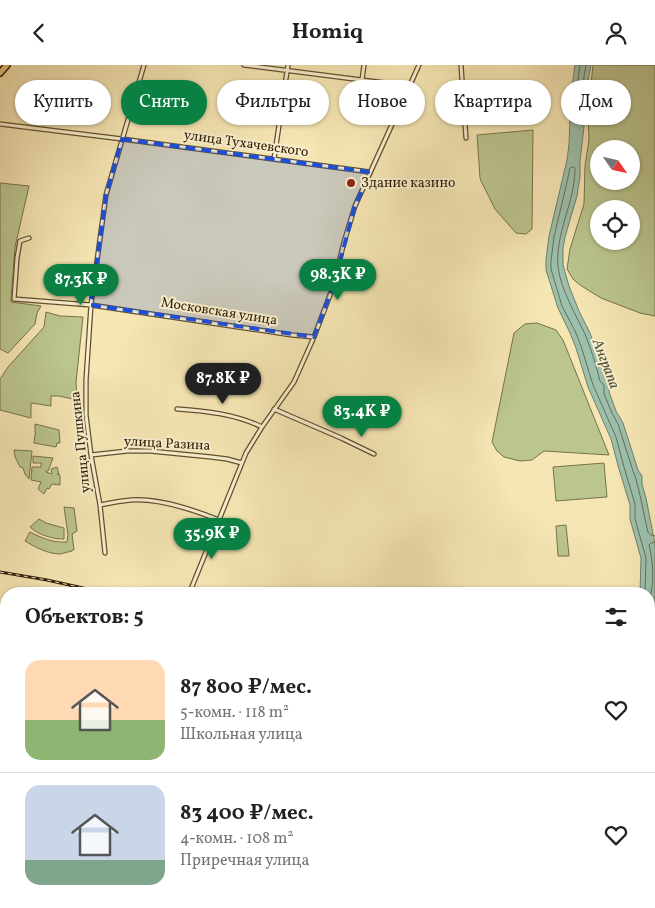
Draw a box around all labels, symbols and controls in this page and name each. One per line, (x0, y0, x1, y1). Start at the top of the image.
text: Homiq (292, 17, 363, 48)
icon: back (25, 19, 53, 47)
icon: person (602, 19, 630, 47)
chip: Купить (15, 80, 111, 125)
chip: Снять (121, 80, 207, 125)
chip: Фильтры (217, 80, 329, 125)
chip: Новое (339, 80, 425, 125)
chip: Квартира (435, 80, 551, 125)
chip: Дом (561, 80, 631, 125)
street label: улица Тухачевского (182, 126, 310, 162)
north arrow (590, 140, 640, 190)
map controls (590, 140, 640, 250)
place label: Здание казино (361, 174, 455, 193)
marker: Здание казино (345, 177, 357, 189)
button: locate (590, 200, 640, 250)
pin: 98.3K ₽ (292, 259, 384, 301)
pin: 87.3K ₽ (35, 263, 127, 306)
text: 98.3K ₽ (310, 264, 366, 286)
text: 87.3K ₽ (55, 269, 107, 291)
street label: Московская улица (159, 293, 279, 331)
water label: Анграпа (586, 335, 624, 392)
pin: 87.8K ₽ (177, 363, 269, 405)
text: 87.8K ₽ (196, 368, 250, 390)
street label: улица Пушкина (66, 390, 96, 494)
pin: 83.4K ₽ (316, 395, 408, 438)
text: 83.4K ₽ (334, 401, 390, 423)
street label: улица Разина (123, 432, 211, 456)
pin: 35.9K ₽ (166, 517, 258, 560)
text: 35.9K ₽ (185, 523, 240, 545)
text: Объектов: 5 (25, 603, 144, 632)
icon: filters (602, 603, 630, 631)
text: 87 800 ₽/мес. (180, 673, 312, 702)
icon: home (65, 680, 125, 740)
icon: heart (602, 696, 630, 724)
text: 5-комн. · 118 m² (180, 702, 289, 724)
text: Школьная улица (180, 724, 303, 746)
text: 83 400 ₽/мес. (180, 799, 314, 828)
icon: home (65, 805, 125, 865)
icon: heart (602, 821, 630, 849)
text: 4-комн. · 108 m² (180, 828, 293, 850)
text: Приречная улица (180, 850, 309, 872)

